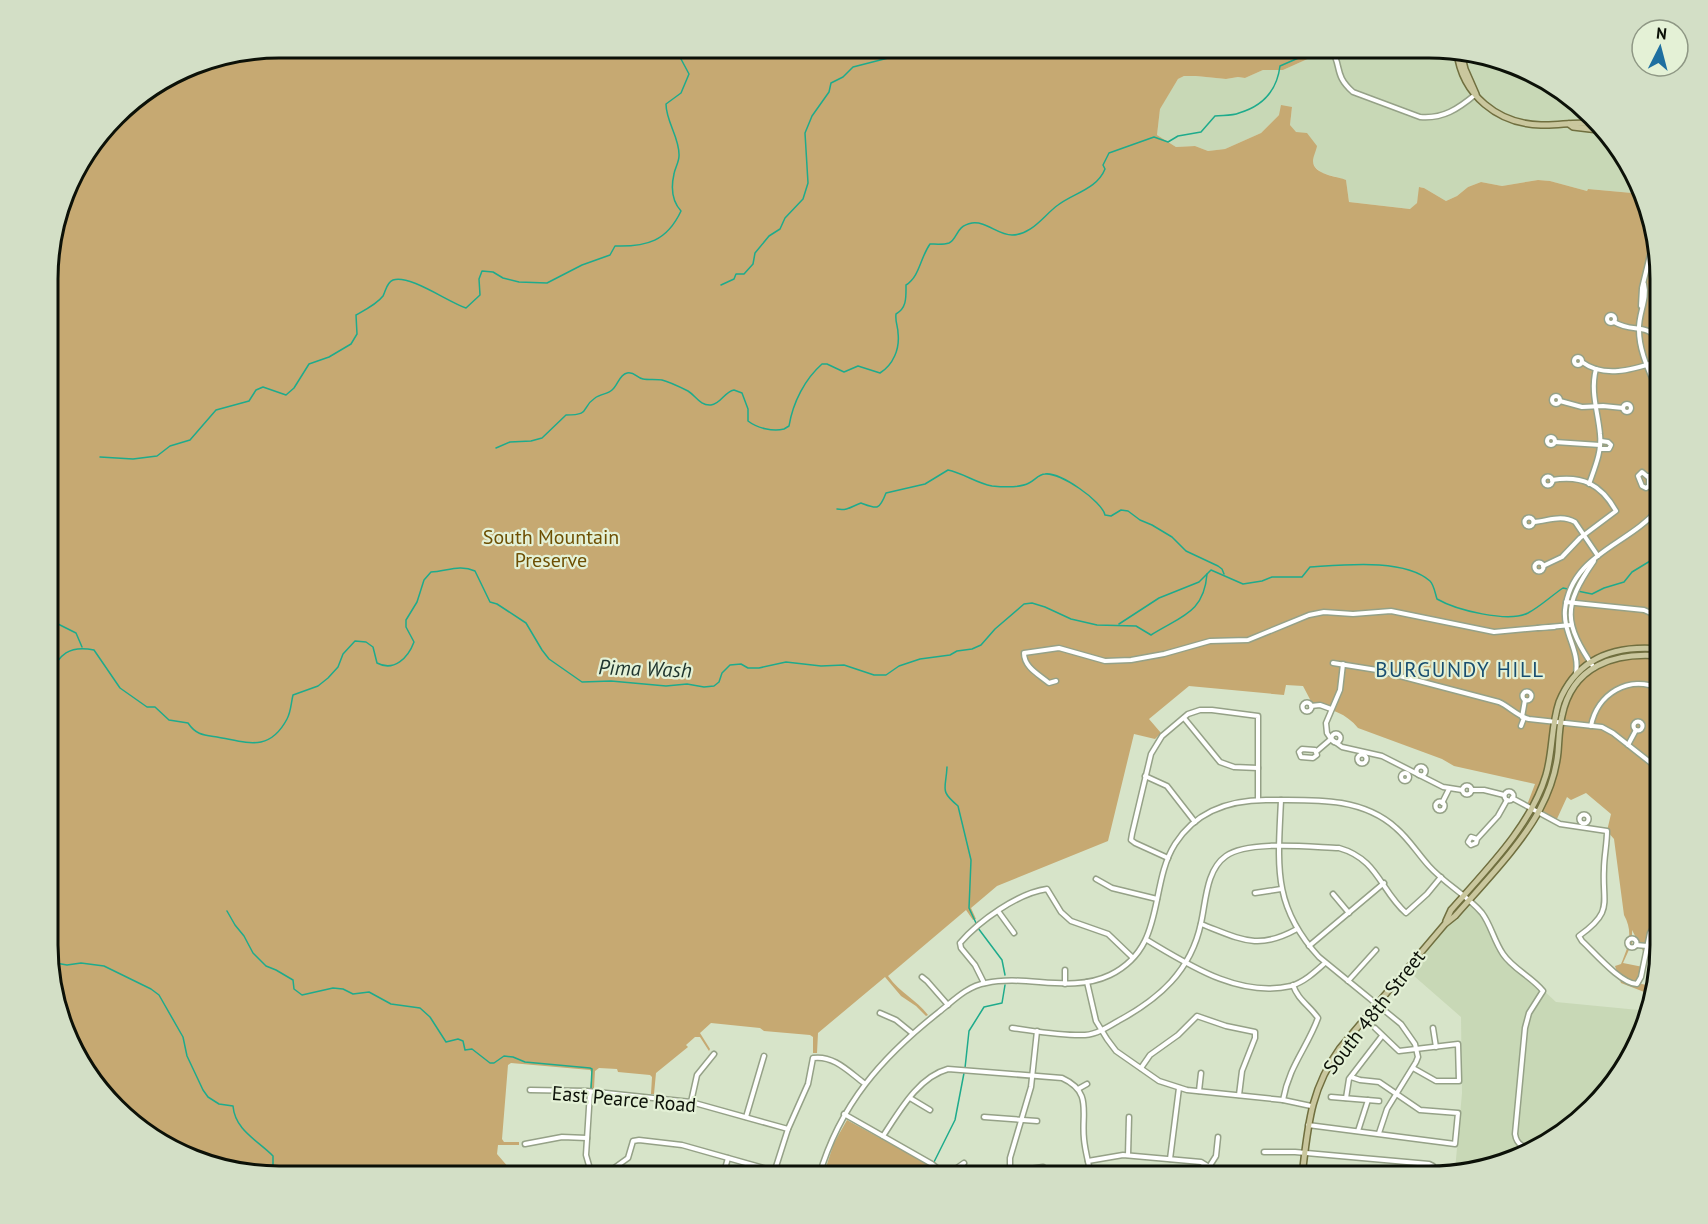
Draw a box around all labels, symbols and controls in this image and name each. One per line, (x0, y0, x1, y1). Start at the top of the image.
north arrow (1630, 18, 1690, 78)
text: N (1655, 23, 1668, 44)
park label: South Mountain Preserve (483, 524, 619, 573)
water label: Pima Wash (598, 653, 692, 684)
district label: BURGUNDY HILL (1375, 656, 1545, 683)
street label: South 48th Street (1317, 944, 1431, 1080)
street label: East Pearce Road (551, 1080, 697, 1118)

